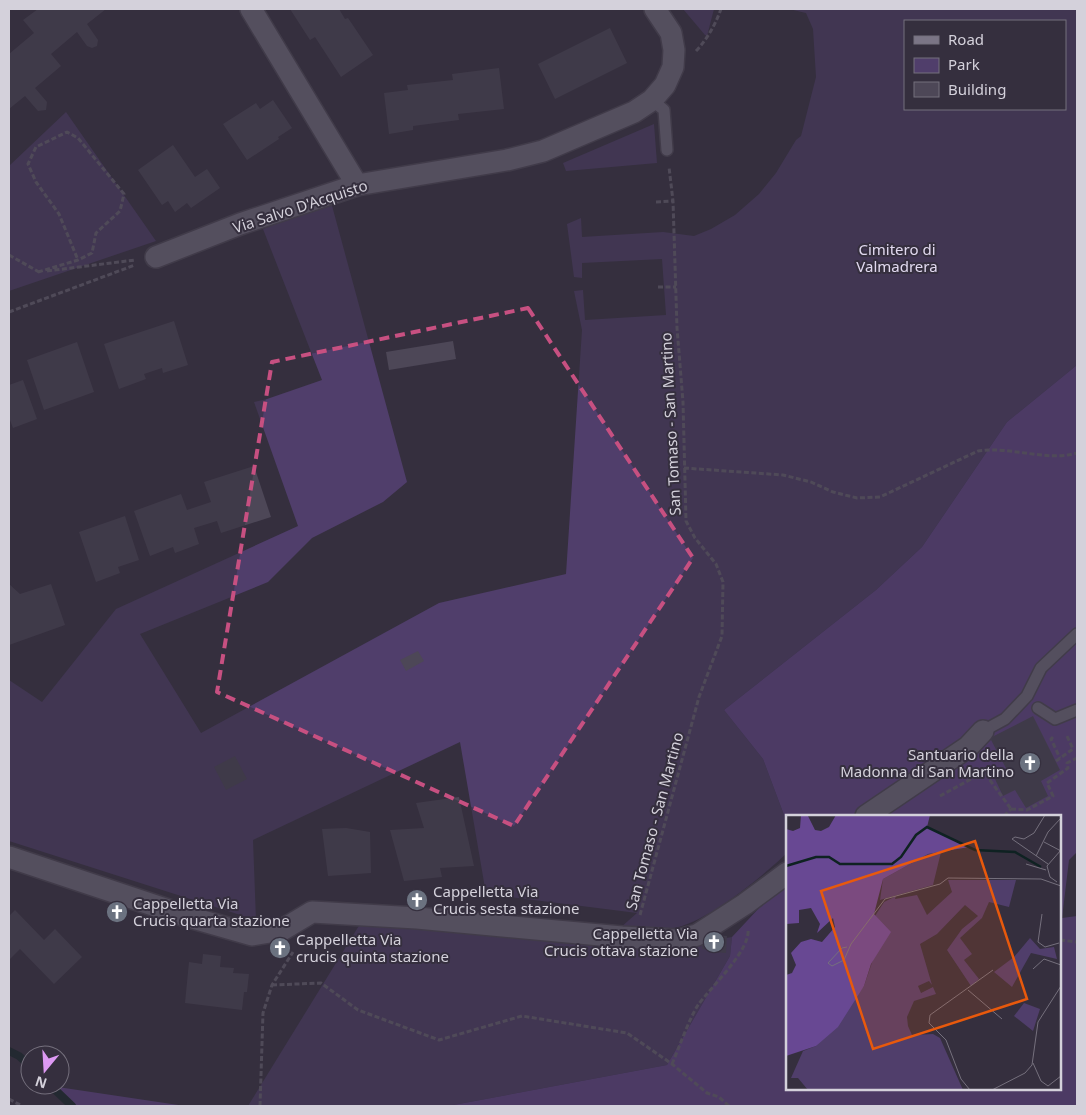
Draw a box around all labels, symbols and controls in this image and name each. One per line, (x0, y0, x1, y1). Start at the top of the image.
legend (904, 20, 1066, 110)
text: Road (948, 29, 984, 49)
text: Park (948, 54, 980, 74)
text: Building (948, 79, 1006, 99)
street label: Via Salvo D'Acquisto (230, 175, 370, 237)
park label: Cimitero di Valmadrera (856, 239, 938, 276)
street label: San Tomaso - San Martino (655, 332, 685, 516)
street label: San Tomaso - San Martino (621, 730, 687, 912)
place label: Santuario della Madonna di San Martino (840, 744, 1014, 781)
church icon: Santuario della Madonna di San Martino (1018, 751, 1042, 775)
inset map (786, 815, 1061, 1090)
place label: Cappelletta Via Crucis sesta stazione (433, 881, 579, 918)
church icon: Cappelletta Via Crucis sesta stazione (405, 888, 429, 912)
place label: Cappelletta Via Crucis quarta stazione (133, 893, 290, 930)
church icon: Cappelletta Via Crucis quarta stazione (105, 900, 129, 924)
place label: Cappelletta Via Crucis ottava stazione (544, 923, 698, 960)
place label: Cappelletta Via crucis quinta stazione (296, 929, 449, 966)
church icon: Cappelletta Via Crucis ottava stazione (702, 930, 726, 954)
church icon: Cappelletta Via crucis quinta stazione (268, 936, 292, 960)
north arrow (20, 1045, 70, 1095)
text: N (32, 1072, 49, 1094)

